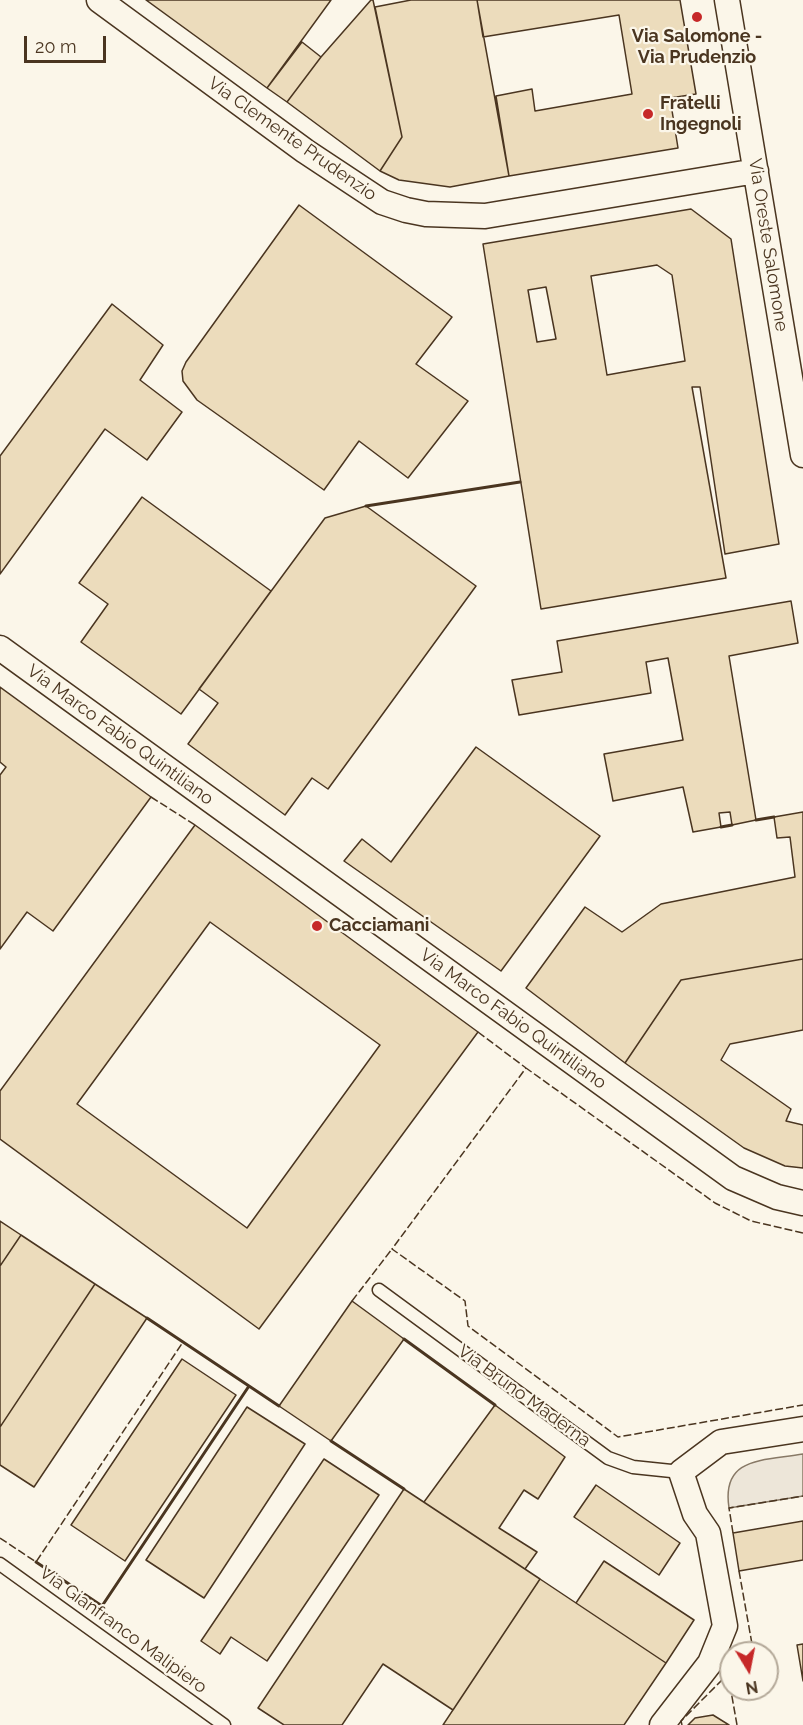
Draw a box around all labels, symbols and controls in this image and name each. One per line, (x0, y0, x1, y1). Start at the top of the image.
marker: Via Salomone - Via Prudenzio (690, 10, 704, 24)
scale bar (27, 24, 110, 62)
place label: Via Salomone - Via Prudenzio (632, 26, 762, 68)
text: 20 m (35, 36, 77, 57)
street label: Via Clemente Prudenzio (204, 73, 380, 205)
place label: Fratelli Ingegnoli (660, 93, 742, 136)
marker: Fratelli Ingegnoli (641, 107, 655, 121)
street label: Via Oreste Salomone (744, 157, 792, 333)
street label: Via Marco Fabio Quintiliano (23, 660, 217, 810)
place label: Cacciamani (329, 915, 429, 937)
marker: Cacciamani (310, 919, 324, 933)
street label: Via Marco Fabio Quintiliano (416, 944, 610, 1094)
street label: Via Bruno Maderna (453, 1340, 595, 1452)
street label: Via Gianfranco Malipiero (35, 1562, 211, 1698)
north arrow (719, 1641, 779, 1701)
text: N (744, 1677, 760, 1698)

